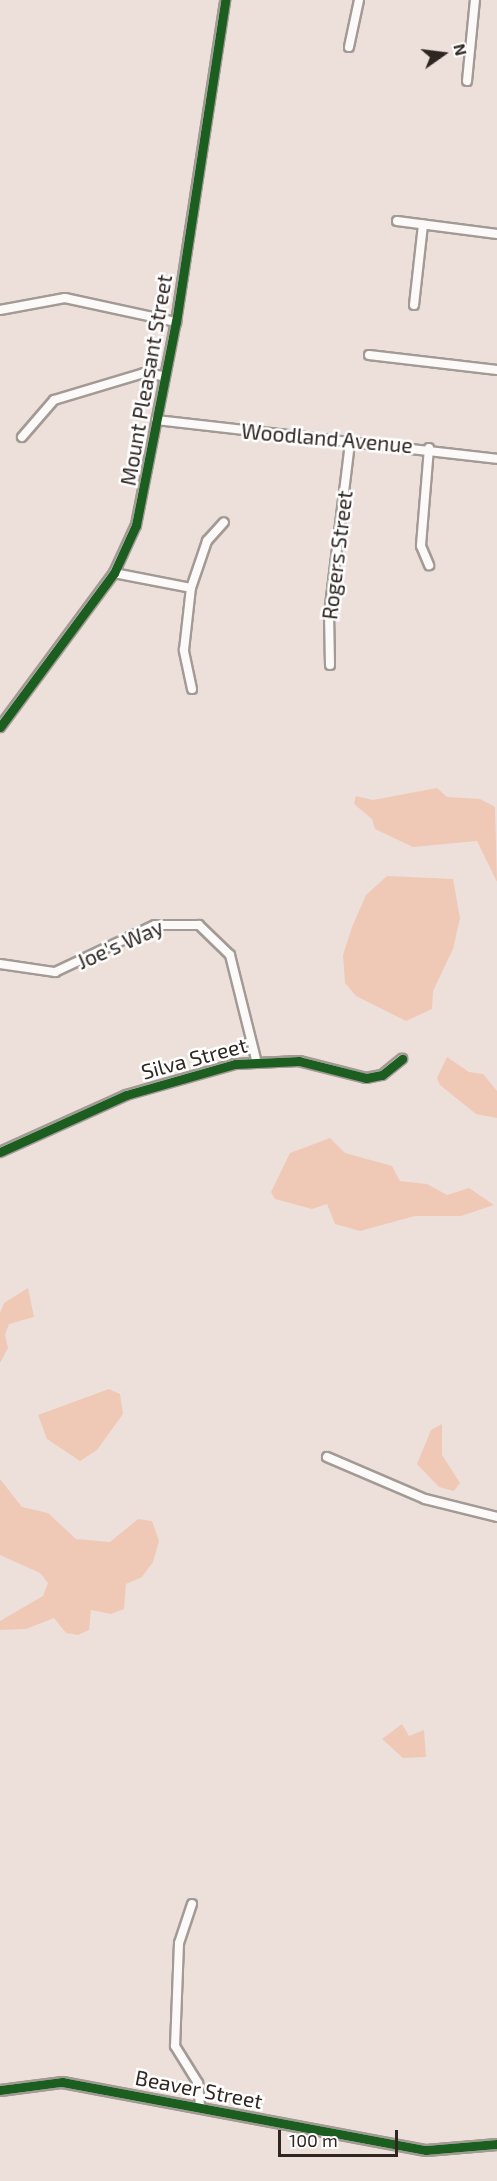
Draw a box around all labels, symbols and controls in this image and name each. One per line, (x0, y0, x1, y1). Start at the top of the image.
north arrow (413, 24, 473, 84)
text: N (450, 42, 472, 57)
street label: Mount Pleasant Street (115, 272, 177, 488)
street label: Woodland Avenue (240, 418, 414, 458)
street label: Rogers Street (317, 489, 357, 621)
street label: Joe's Way (73, 914, 167, 974)
street label: Silva Street (138, 1032, 250, 1084)
street label: Beaver Street (133, 2064, 265, 2114)
scale bar (281, 2118, 401, 2156)
text: 100 m (289, 2129, 338, 2151)

